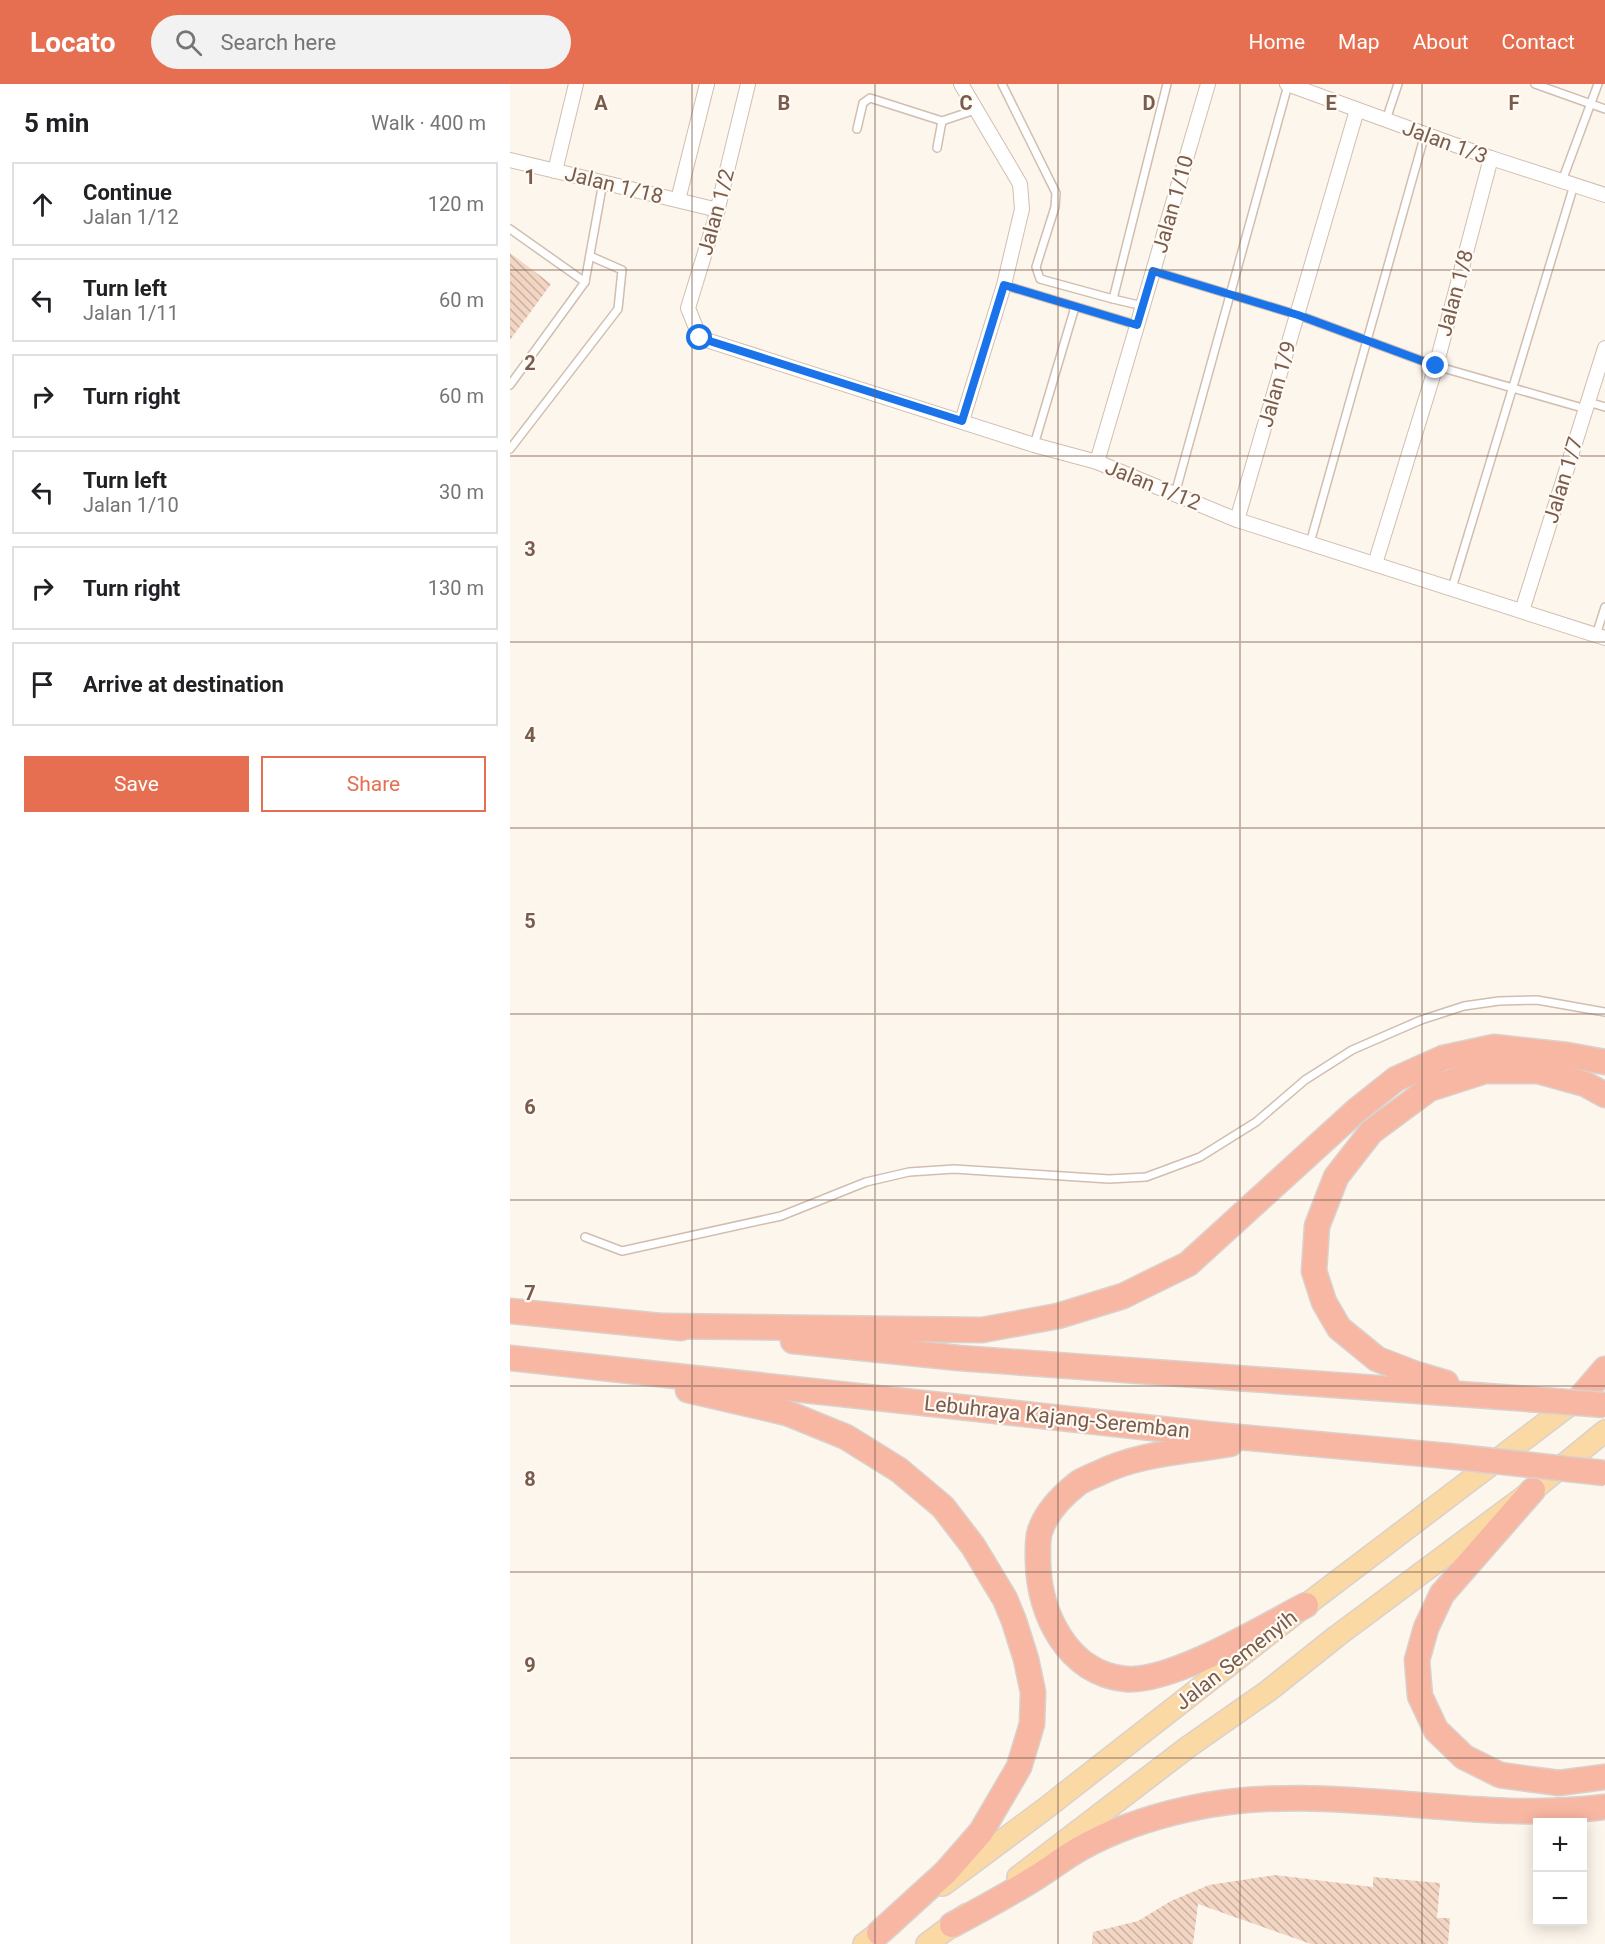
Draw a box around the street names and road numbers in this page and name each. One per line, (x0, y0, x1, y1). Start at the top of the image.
street label: Jalan 1/3 (1399, 116, 1491, 168)
street label: Jalan 1/10 (1148, 152, 1198, 256)
street label: Jalan 1/18 (562, 161, 666, 209)
street label: Jalan 1/2 (693, 166, 739, 258)
street label: Jalan 1/8 (1432, 247, 1478, 339)
street label: Jalan 1/9 (1253, 338, 1301, 430)
street label: Jalan 1/7 (1539, 434, 1587, 526)
street label: Jalan 1/12 (1102, 455, 1204, 515)
street label: Lebuhraya Kajang-Seremban (923, 1391, 1191, 1443)
street label: Jalan Semenyih (1170, 1605, 1302, 1715)

